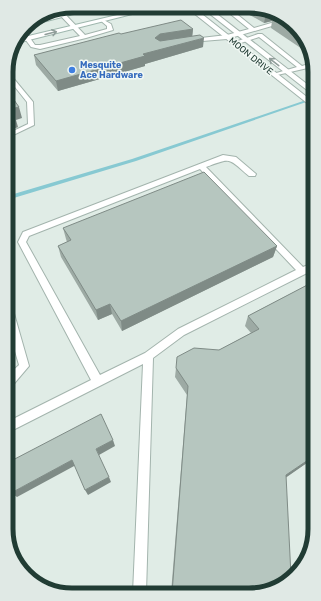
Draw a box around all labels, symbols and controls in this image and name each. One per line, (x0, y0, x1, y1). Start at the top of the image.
one-way arrow (44, 29, 57, 36)
street label: MOON DRIVE (227, 35, 275, 77)
one-way arrow (269, 58, 280, 66)
place label: Mesquite Ace Hardware (80, 60, 143, 80)
marker: Mesquite Ace Hardware (67, 65, 77, 75)

